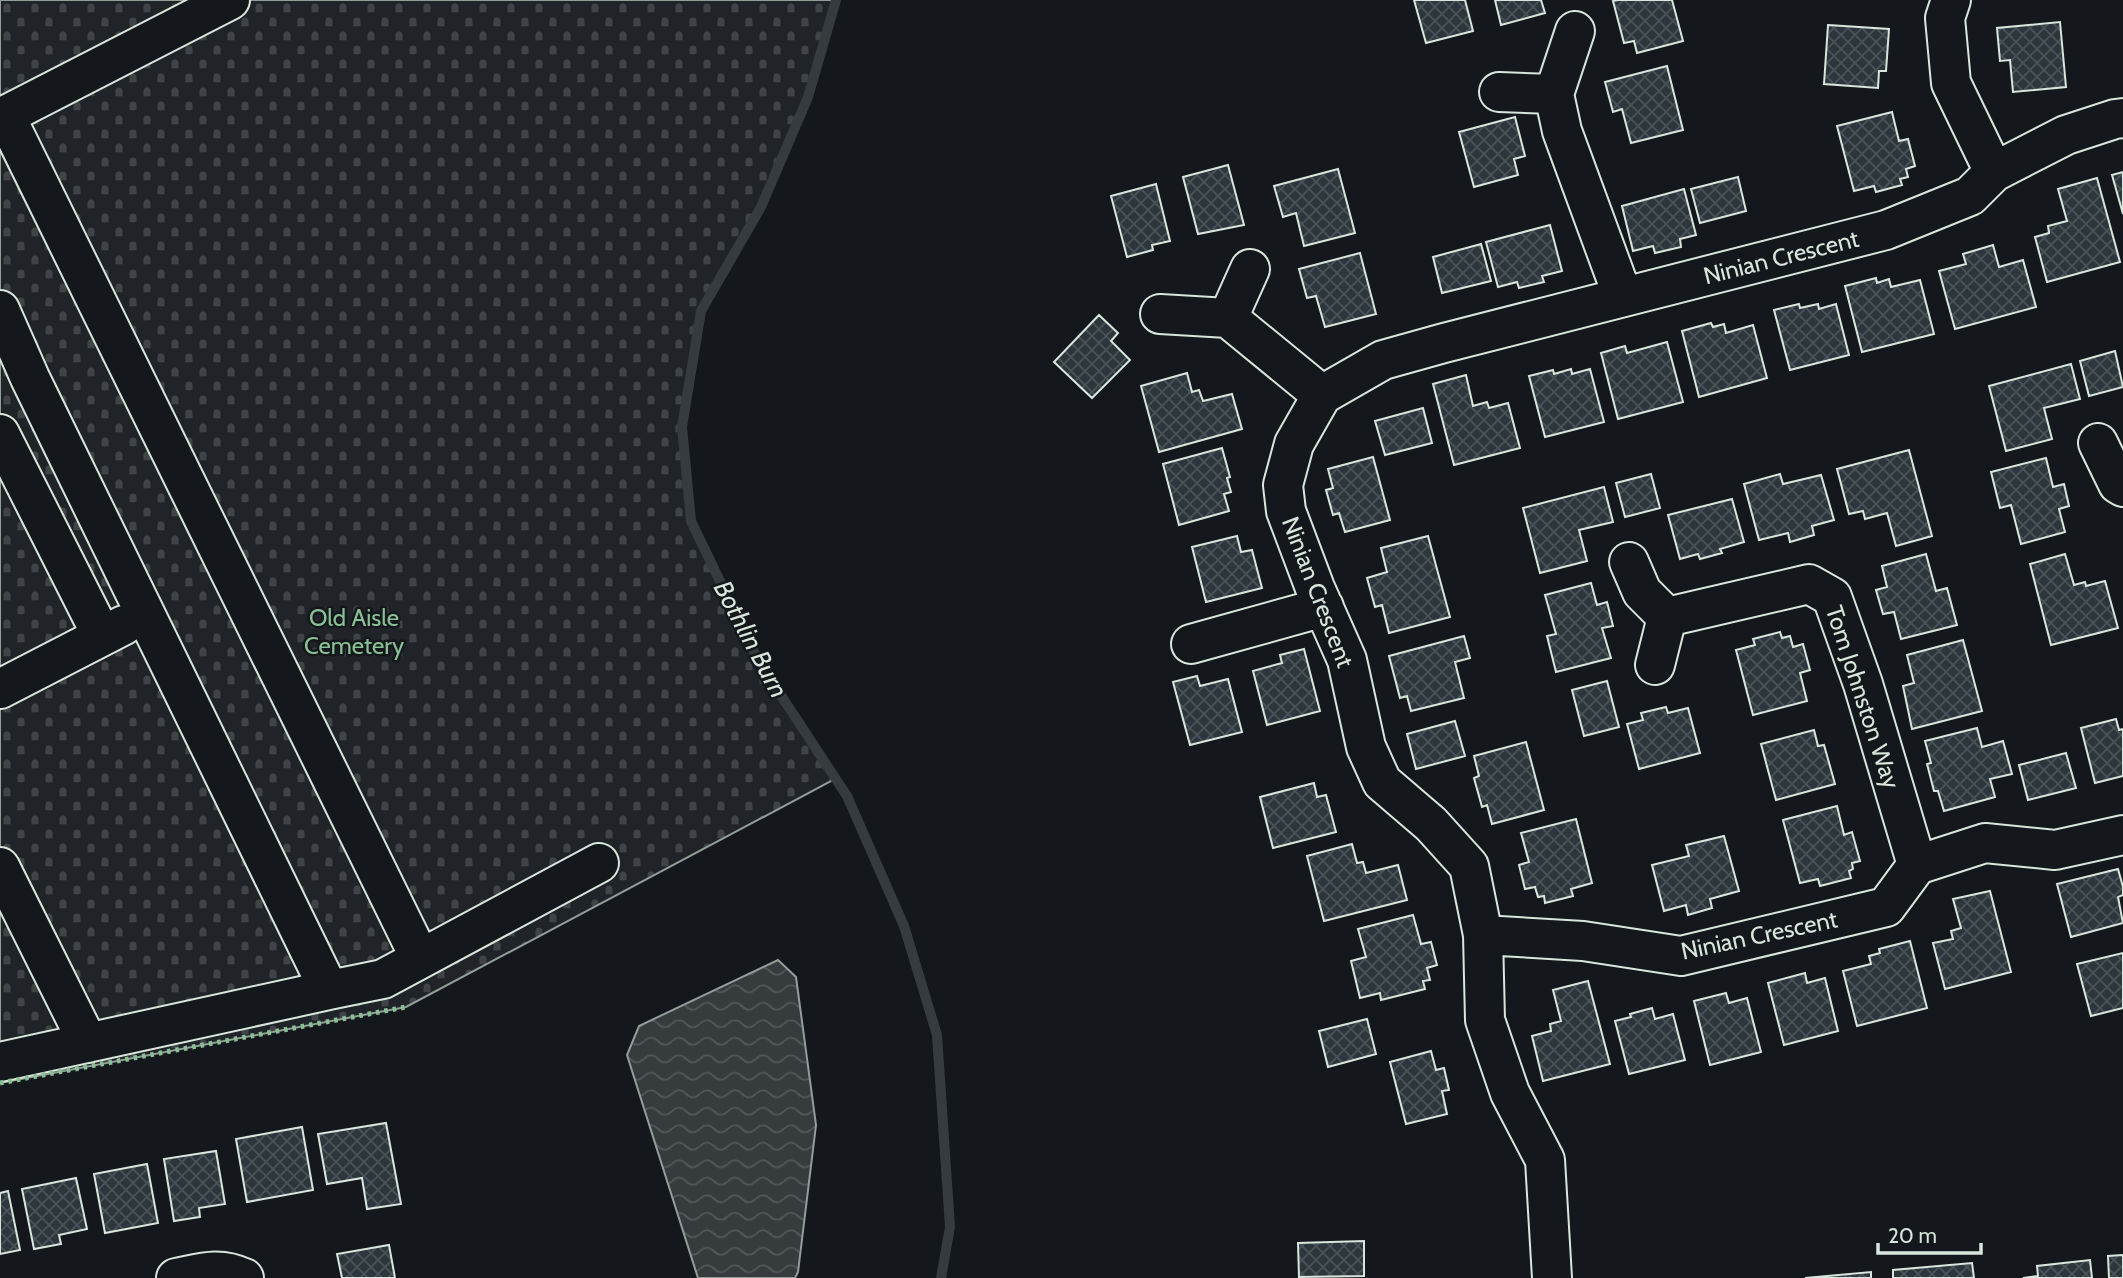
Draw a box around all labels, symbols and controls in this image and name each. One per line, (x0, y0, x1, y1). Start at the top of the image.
street label: Ninian Crescent (1700, 224, 1862, 290)
street label: Ninian Crescent (1276, 513, 1360, 671)
water label: Bothlin Burn (707, 575, 795, 703)
street label: Tom Johnston Way (1820, 602, 1906, 792)
park label: Old Aisle Cemetery (304, 603, 404, 660)
street label: Ninian Crescent (1678, 904, 1840, 966)
scale bar (1878, 1212, 1981, 1256)
text: 20 m (1888, 1223, 1937, 1248)

